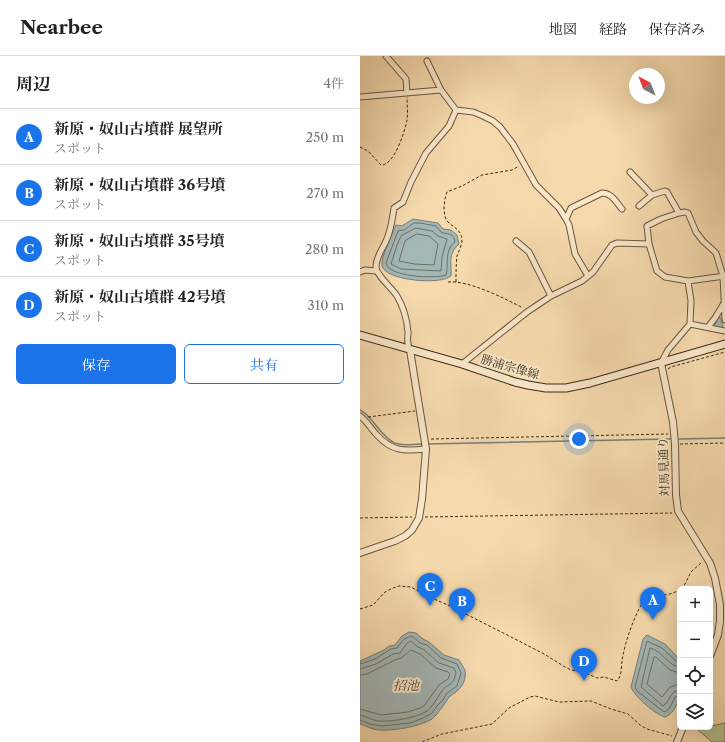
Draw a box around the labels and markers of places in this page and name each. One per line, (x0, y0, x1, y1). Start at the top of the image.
pin: C (417, 573, 443, 606)
pin: A (640, 587, 666, 620)
pin: B (449, 588, 475, 621)
pin: D (571, 648, 597, 681)

